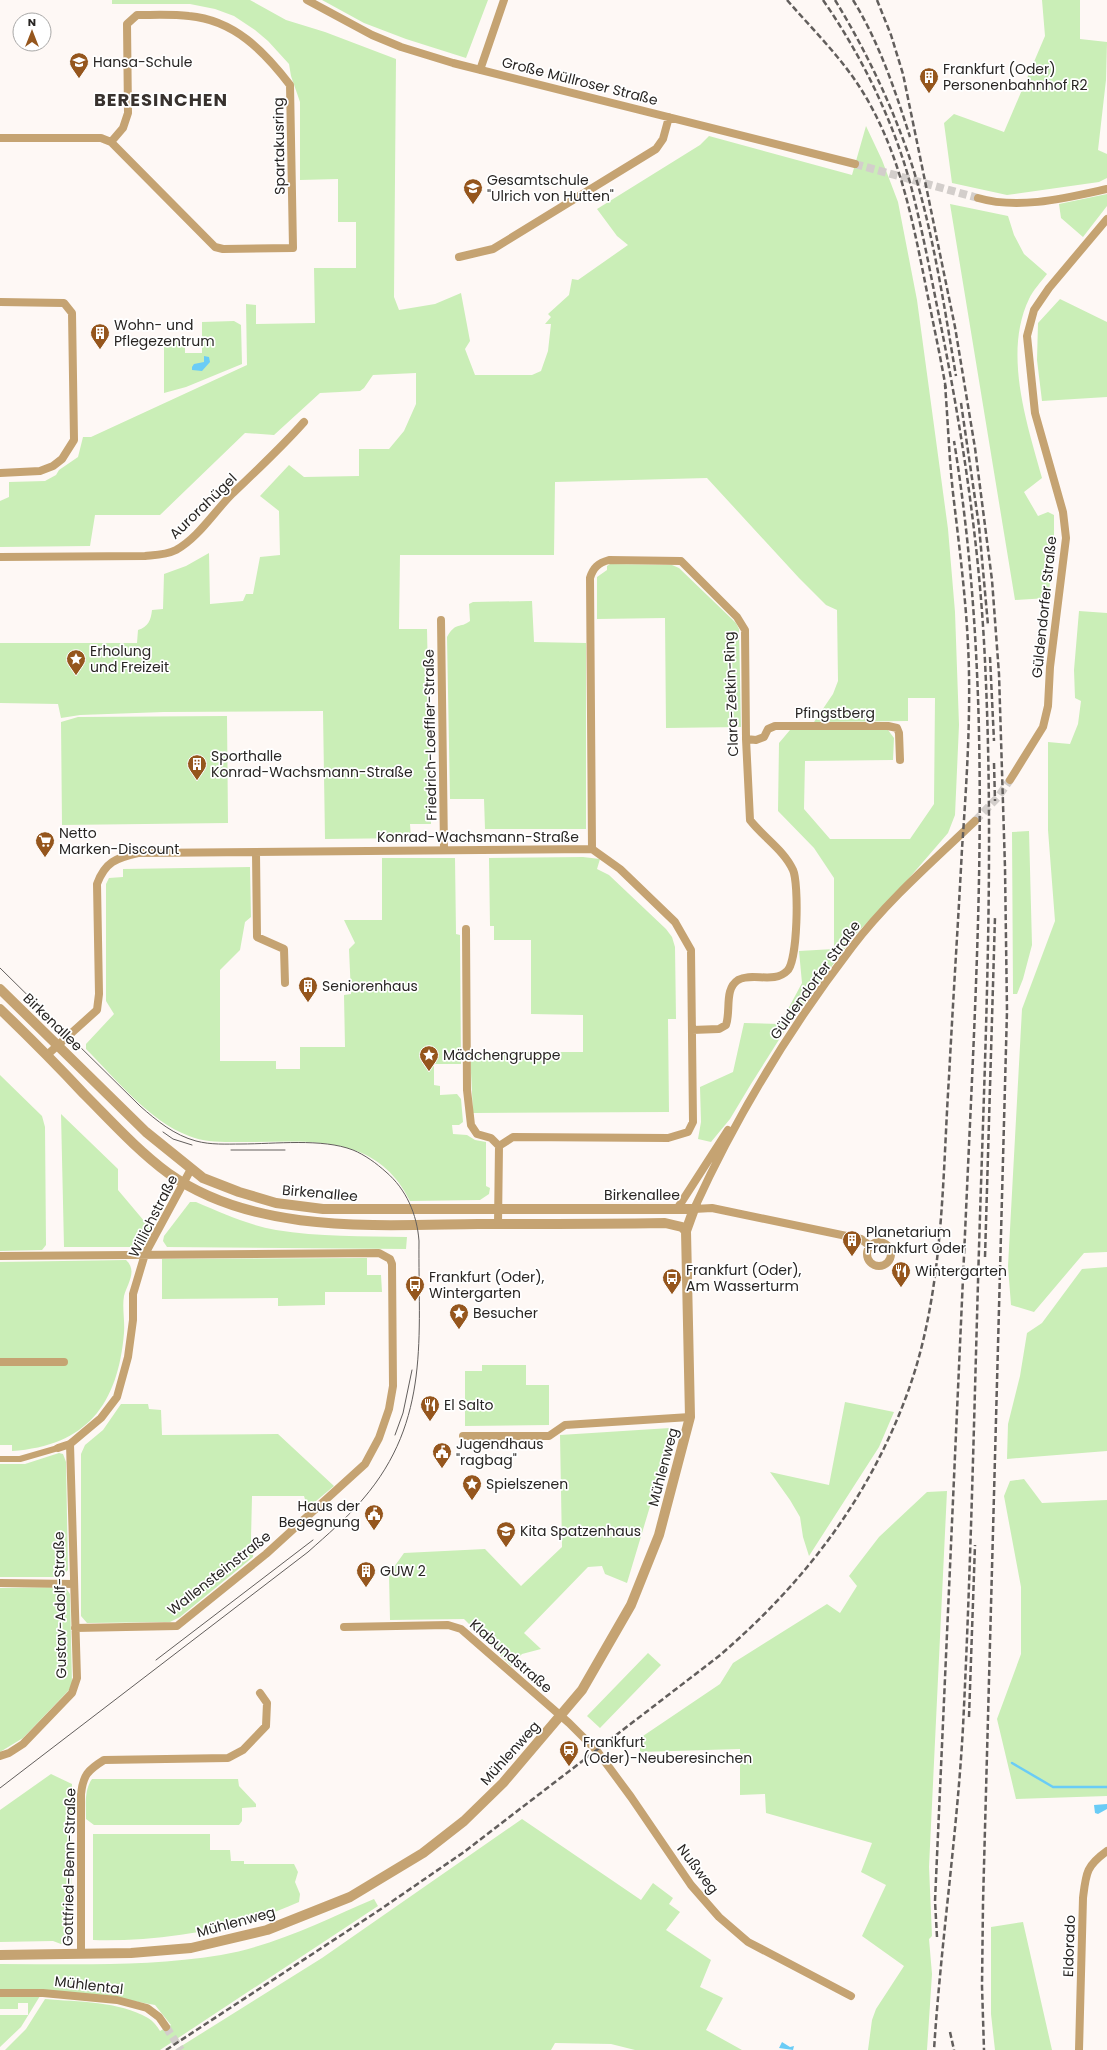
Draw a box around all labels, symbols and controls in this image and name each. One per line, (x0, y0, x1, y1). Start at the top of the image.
north arrow (12, 12, 52, 52)
text: N (28, 14, 36, 30)
school or university icon: Hansa-Schule (68, 51, 90, 79)
place label: Hansa-Schule (93, 52, 193, 72)
street label: Große Müllroser Straße (500, 52, 660, 110)
place label: Frankfurt (Oder) Personenbahnhof R2 (943, 59, 1088, 95)
building icon: Frankfurt (Oder) Personenbahnhof R2 (918, 66, 940, 94)
district label: BERESINCHEN (94, 87, 228, 112)
street label: Spartakusring (268, 97, 290, 195)
place label: Gesamtschule "Ulrich von Hutten" (487, 170, 614, 206)
school or university icon: Gesamtschule "Ulrich von Hutten" (462, 177, 484, 205)
place label: Wohn- und Pflegezentrum (114, 315, 215, 351)
building icon: Wohn- und Pflegezentrum (89, 322, 111, 350)
street label: Aurorahügel (165, 469, 241, 543)
street label: Güldendorfer Straße (1027, 535, 1061, 679)
street label: Clara-Zetkin-Ring (719, 631, 743, 757)
place label: Erholung und Freizeit (90, 641, 169, 677)
place icon: Erholung und Freizeit (65, 648, 87, 676)
street label: Friedrich-Loeffler-Straße (418, 649, 441, 821)
street label: Pfingstberg (795, 703, 875, 723)
place label: Sporthalle Konrad-Wachsmann-Straße (211, 746, 413, 782)
building icon: Sporthalle Konrad-Wachsmann-Straße (186, 753, 208, 781)
place label: Netto Marken-Discount (59, 823, 179, 859)
street label: Konrad-Wachsmann-Straße (377, 827, 579, 847)
supermarket icon: Netto Marken-Discount (34, 830, 56, 858)
street label: Güldendorfer Straße (765, 916, 865, 1044)
building icon: Seniorenhaus (297, 975, 319, 1003)
place label: Seniorenhaus (322, 976, 418, 996)
street label: Birkenallee (19, 988, 87, 1056)
place icon: Mädchengruppe (418, 1044, 440, 1072)
place label: Mädchengruppe (443, 1045, 561, 1065)
street label: Willichstraße (124, 1171, 183, 1261)
street label: Birkenallee (281, 1180, 359, 1206)
street label: Birkenallee (604, 1185, 680, 1205)
place label: Planetarium Frankfurt Oder (866, 1222, 966, 1258)
building icon: Planetarium Frankfurt Oder (841, 1229, 863, 1257)
place label: Frankfurt (Oder), Am Wasserturm (686, 1260, 802, 1296)
restaurant icon: Wintergarten (890, 1260, 912, 1288)
place label: Wintergarten (915, 1261, 1007, 1281)
place label: Frankfurt (Oder), Wintergarten (429, 1267, 545, 1303)
bus stop icon: Frankfurt (Oder), Am Wasserturm (661, 1267, 683, 1295)
bus stop icon: Frankfurt (Oder), Wintergarten (404, 1274, 426, 1302)
place icon: Besucher (448, 1302, 470, 1330)
place label: Besucher (473, 1303, 538, 1323)
restaurant icon: El Salto (419, 1394, 441, 1422)
place label: El Salto (444, 1395, 494, 1415)
street label: Mühlenweg (643, 1425, 683, 1509)
place label: Jugendhaus "ragbag" (456, 1434, 544, 1470)
public building icon: Jugendhaus "ragbag" (431, 1441, 453, 1469)
place icon: Spielszenen (461, 1473, 483, 1501)
place label: Spielszenen (486, 1474, 568, 1494)
place label: Haus der Begegnung (279, 1496, 360, 1532)
public building icon: Haus der Begegnung (363, 1503, 385, 1531)
school or university icon: Kita Spatzenhaus (495, 1520, 517, 1548)
place label: Kita Spatzenhaus (520, 1521, 641, 1541)
street label: Wallensteinstraße (163, 1526, 275, 1620)
street label: Gustav-Adolf-Straße (49, 1531, 71, 1679)
building icon: GUW 2 (355, 1560, 377, 1588)
place label: GUW 2 (380, 1561, 426, 1581)
street label: Klabundstraße (465, 1615, 557, 1698)
street label: Mühlenweg (476, 1716, 544, 1790)
place label: Frankfurt (Oder)-Neuberesinchen (583, 1732, 752, 1768)
station icon: Frankfurt (Oder)-Neuberesinchen (558, 1739, 580, 1767)
street label: Gottfried-Benn-Straße (58, 1787, 80, 1946)
street label: Nußweg (673, 1840, 723, 1898)
street label: Mühlenweg (194, 1902, 278, 1942)
street label: Eldorado (1058, 1915, 1080, 1977)
street label: Mühlental (54, 1971, 124, 1999)

